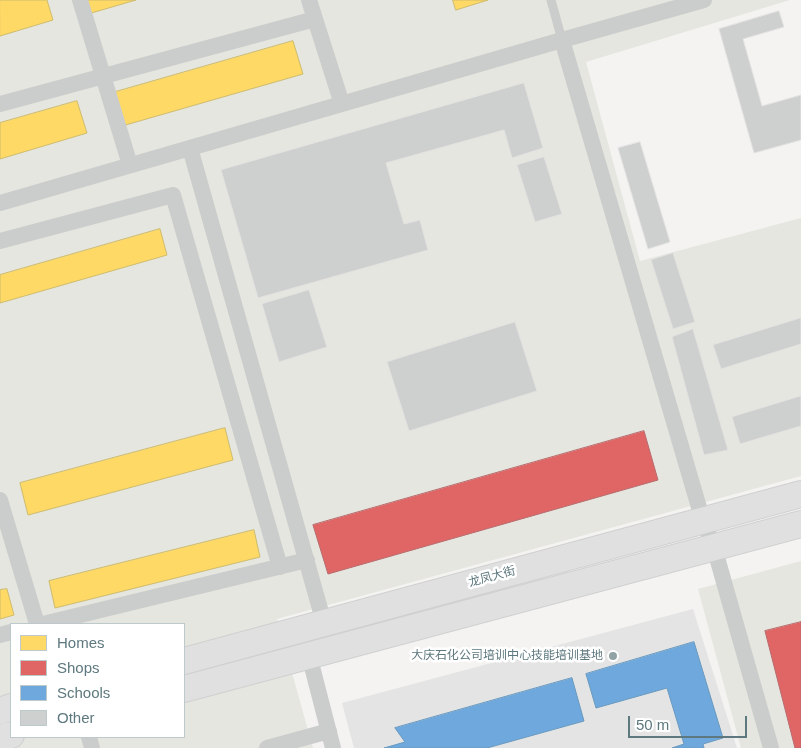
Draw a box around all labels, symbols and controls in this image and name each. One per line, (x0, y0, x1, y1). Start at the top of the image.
street label: 龙凤大街 (467, 564, 517, 590)
legend (10, 623, 185, 738)
text: Homes (57, 634, 105, 651)
place label: 大庆石化公司培训中心技能培训基地 (411, 649, 603, 663)
marker: 大庆石化公司培训中心技能培训基地 (607, 650, 619, 662)
text: Shops (57, 659, 100, 676)
text: Schools (57, 684, 110, 701)
scale bar (631, 706, 750, 738)
text: Other (57, 709, 95, 726)
text: 50 m (636, 716, 669, 733)

